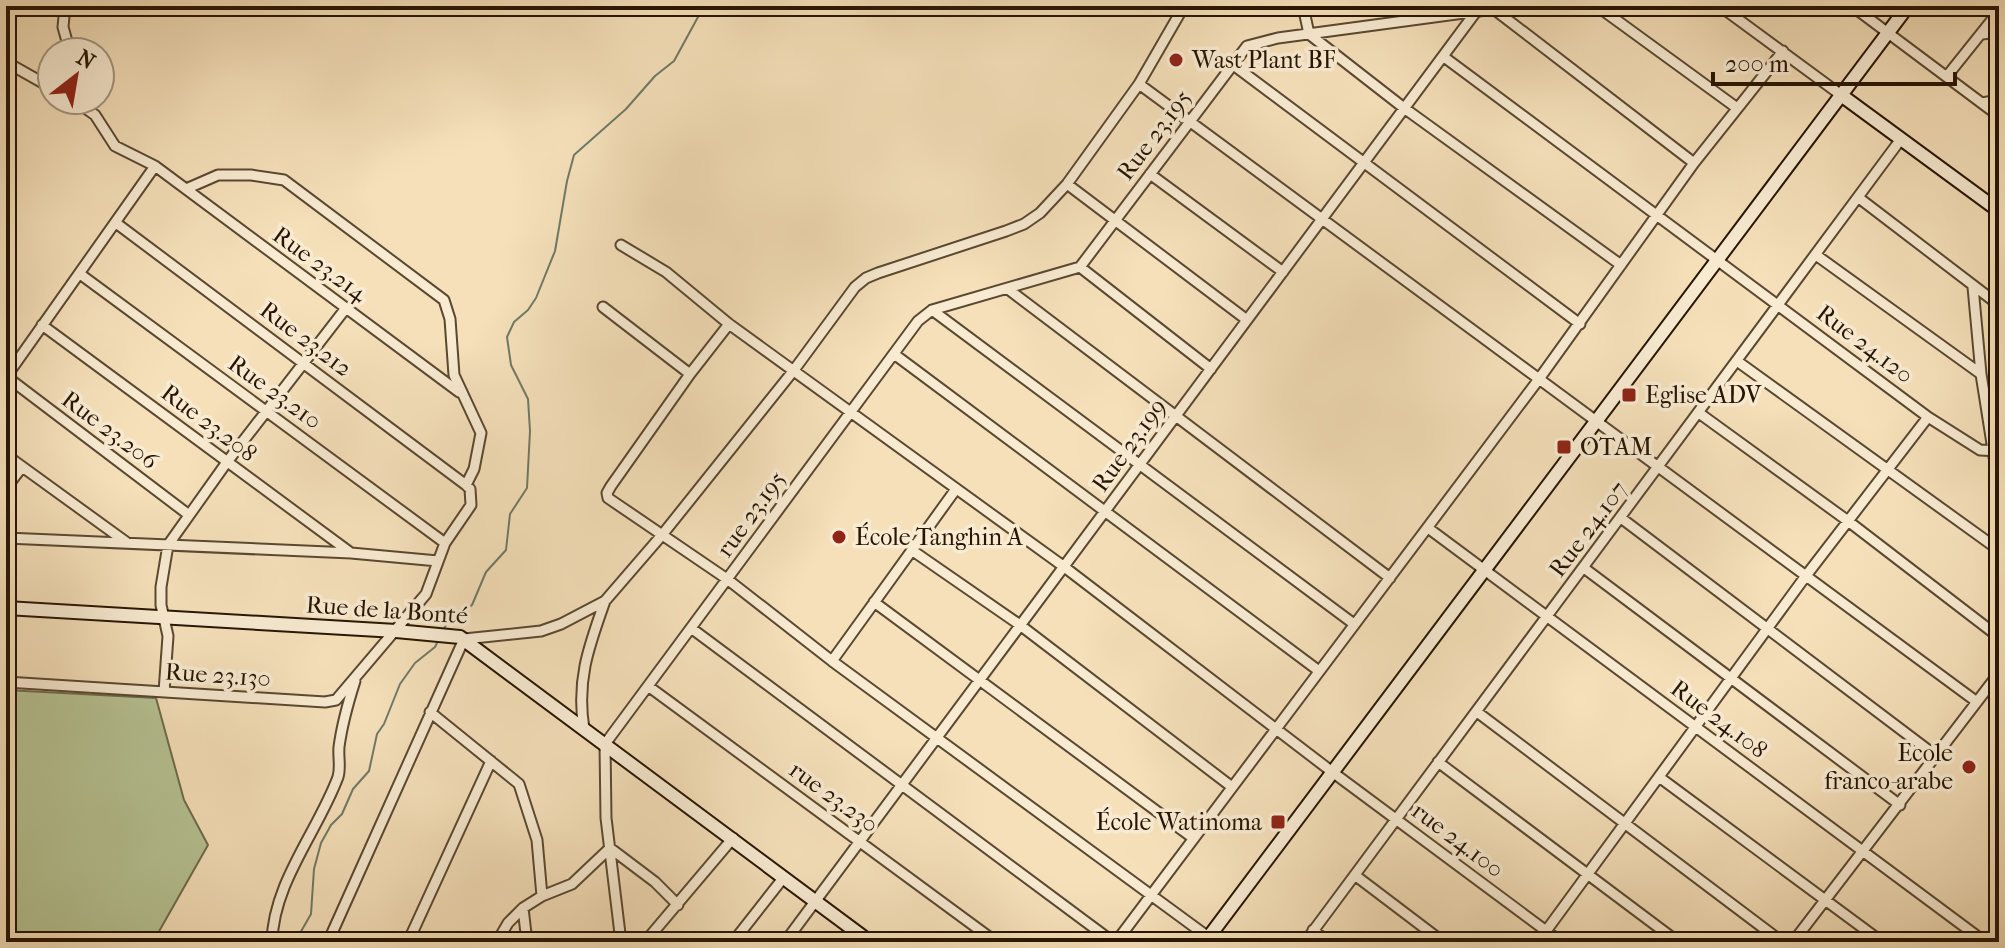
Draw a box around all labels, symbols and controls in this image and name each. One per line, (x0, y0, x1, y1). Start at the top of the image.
north arrow (36, 36, 116, 116)
scale bar (1713, 36, 1955, 86)
text: N (72, 44, 100, 75)
place label: Wast Plant BF (1191, 46, 1336, 74)
text: 200 m (1725, 50, 1789, 78)
marker: Wast Plant BF (1167, 51, 1185, 69)
street label: Rue 23.195 (1111, 84, 1197, 186)
street label: Rue 23.214 (268, 221, 373, 308)
street label: Rue 23.212 (255, 295, 357, 383)
street label: Rue 24.120 (1811, 299, 1919, 389)
street label: Rue 23.210 (223, 349, 327, 435)
street label: Rue 23.208 (156, 378, 262, 468)
place label: Eglise ADV (1645, 381, 1762, 409)
street label: Rue 23.206 (56, 385, 164, 476)
marker: Eglise ADV (1620, 386, 1638, 404)
street label: Rue 23.199 (1086, 393, 1172, 497)
place label: OTAM (1580, 433, 1652, 461)
marker: OTAM (1555, 438, 1573, 456)
street label: rue 23.195 (711, 466, 791, 562)
street label: Rue 24.107 (1543, 476, 1633, 582)
place label: École Tanghin A (855, 522, 1023, 551)
marker: École Tanghin A (830, 528, 848, 546)
street label: Rue de la Bonté (305, 590, 469, 630)
street label: Rue 23.130 (164, 657, 272, 693)
street label: Rue 24.108 (1665, 674, 1773, 764)
place label: Ecole franco-arabe (1824, 739, 1953, 795)
street label: rue 23.230 (784, 755, 884, 839)
marker: Ecole franco-arabe (1960, 758, 1978, 776)
street label: rue 24.100 (1407, 796, 1509, 884)
place label: École Watinoma (1096, 807, 1263, 836)
marker: École Watinoma (1269, 813, 1287, 831)

